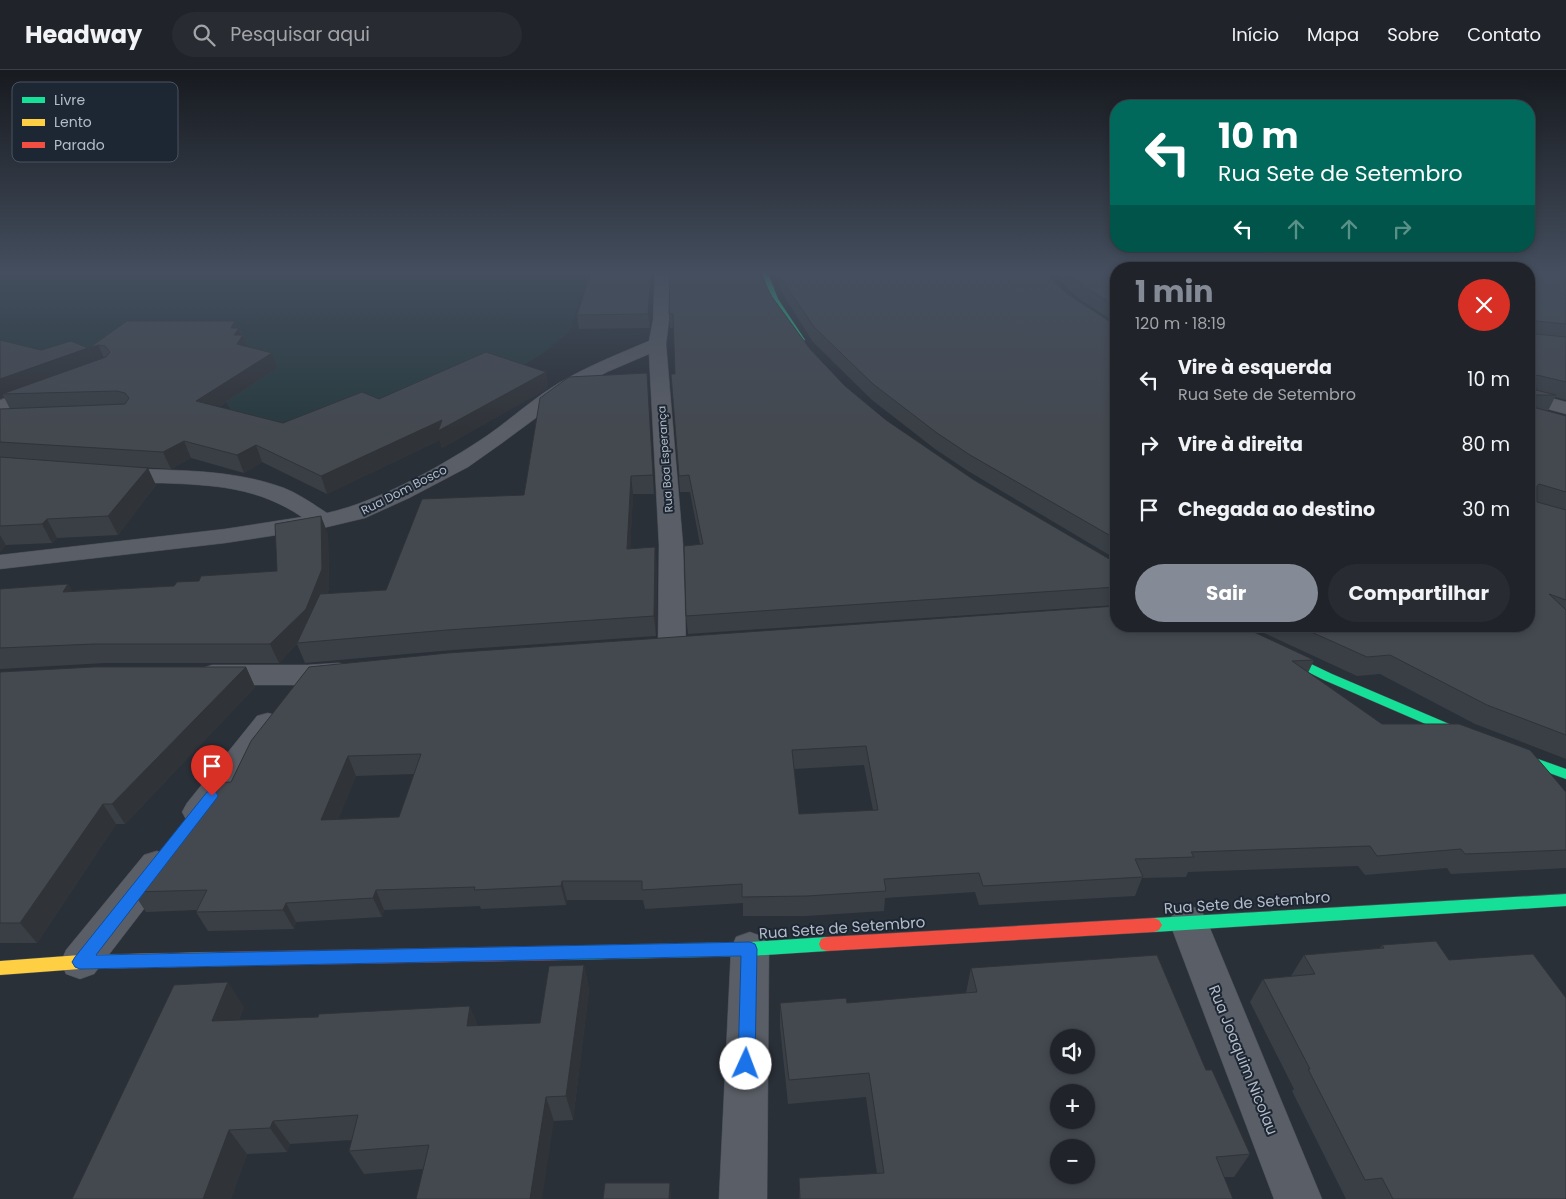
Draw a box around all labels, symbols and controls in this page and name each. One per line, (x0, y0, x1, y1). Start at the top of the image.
search box (172, 12, 522, 57)
text: Headway (25, 18, 142, 51)
icon: search (190, 21, 218, 49)
text: Pesquisar aqui (230, 21, 370, 48)
text: Início (1232, 22, 1279, 47)
text: Mapa (1307, 22, 1359, 47)
text: Sobre (1387, 22, 1439, 47)
text: Contato (1467, 22, 1541, 47)
legend (12, 82, 178, 162)
text: Livre (54, 90, 86, 110)
text: 10 m (1218, 111, 1298, 160)
text: Lento (54, 112, 92, 132)
icon: left (1135, 120, 1200, 185)
text: Parado (54, 135, 105, 155)
text: Rua Sete de Setembro (1218, 158, 1463, 189)
icon: left (1229, 215, 1257, 243)
icon: ahead (1282, 215, 1310, 243)
icon: ahead (1335, 215, 1363, 243)
icon: right (1388, 215, 1416, 243)
text: 1 min (1135, 270, 1213, 313)
button: close (1458, 279, 1510, 331)
text: 120 m · 18:19 (1135, 312, 1226, 335)
text: Vire à esquerda (1178, 354, 1332, 381)
icon: left (1135, 366, 1163, 394)
text: 10 m (1467, 366, 1510, 393)
text: Rua Sete de Setembro (1178, 383, 1356, 406)
street label: Rua Boa Esperança (653, 405, 677, 513)
icon: right (1135, 431, 1163, 459)
text: Vire à direita (1178, 431, 1303, 458)
text: 80 m (1461, 431, 1510, 458)
street label: Rua Dom Bosco (358, 460, 450, 519)
icon: arrive (1135, 496, 1163, 524)
text: Chegada ao destino (1178, 496, 1375, 523)
text: 30 m (1462, 496, 1510, 523)
button: Sair (1135, 564, 1318, 622)
button: Compartilhar (1328, 564, 1510, 622)
pin (191, 745, 233, 796)
icon: arrive (198, 752, 226, 780)
street label: Rua Sete de Setembro (1163, 886, 1331, 919)
street label: Rua Sete de Setembro (758, 911, 926, 944)
street label: Rua Joaquim Nicolau (1204, 982, 1283, 1138)
map controls (1050, 1029, 1095, 1184)
button: sound (1050, 1029, 1095, 1074)
position arrow (719, 1037, 771, 1089)
button: + (1050, 1084, 1095, 1129)
button: − (1050, 1139, 1095, 1184)

